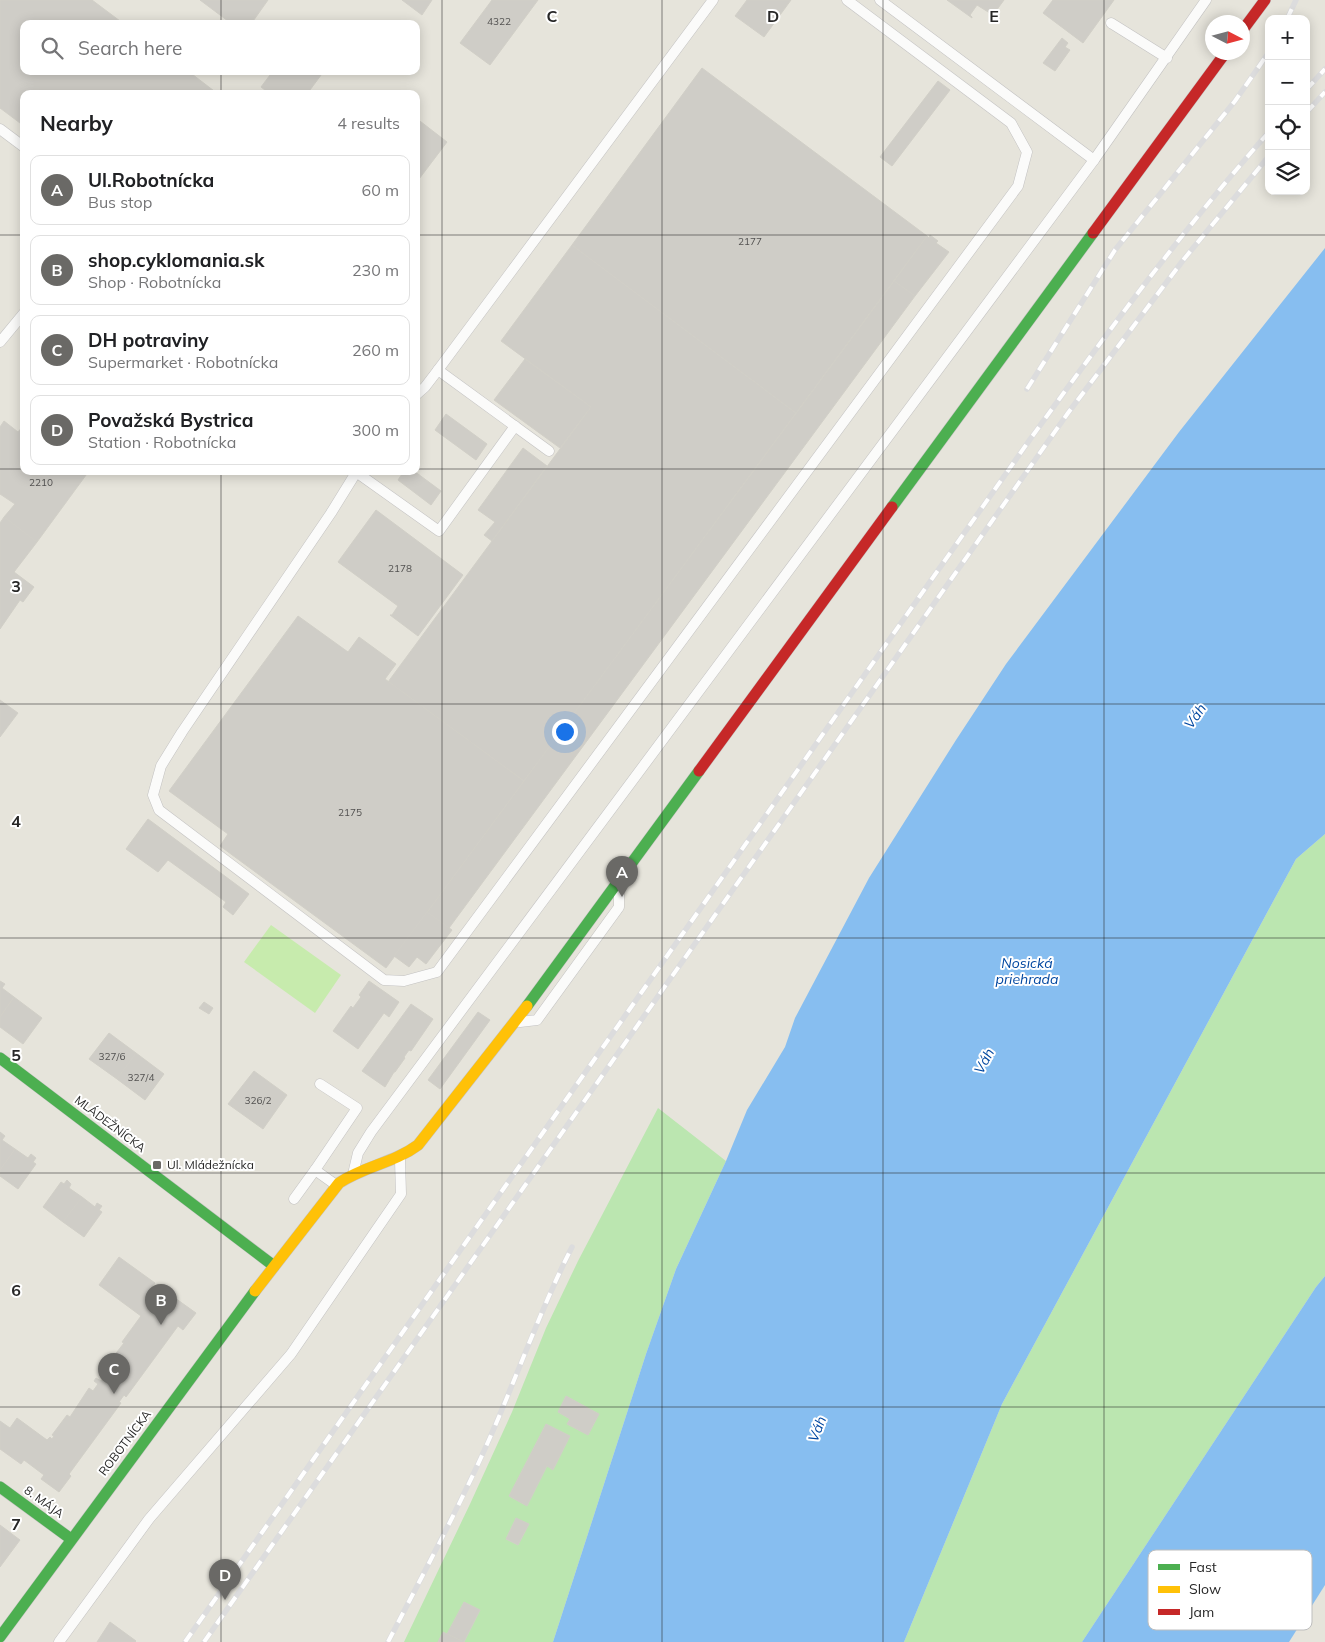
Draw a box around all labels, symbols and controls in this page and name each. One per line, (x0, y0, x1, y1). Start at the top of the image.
text: C (547, 6, 558, 26)
text: D (767, 6, 779, 26)
text: E (989, 6, 999, 26)
house number: 4322 (487, 15, 511, 28)
north arrow (1205, 15, 1250, 60)
map controls (1265, 15, 1310, 195)
button: + (1265, 15, 1310, 60)
search box (20, 20, 420, 75)
icon: search (38, 34, 66, 62)
text: Search here (78, 36, 182, 60)
button: − (1265, 60, 1310, 105)
button: locate (1265, 105, 1310, 150)
text: Nearby (40, 110, 113, 136)
text: 4 results (337, 113, 400, 133)
button: layers (1265, 150, 1310, 195)
text: Ul.Robotnícka (88, 168, 214, 192)
text: A (51, 180, 63, 200)
text: 60 m (362, 180, 399, 200)
text: Bus stop (88, 192, 152, 212)
house number: 2177 (738, 235, 762, 248)
text: shop.cyklomania.sk (88, 248, 265, 272)
text: B (51, 260, 63, 280)
text: 230 m (352, 260, 399, 280)
text: Shop · Robotnícka (88, 272, 221, 292)
text: DH potraviny (88, 328, 209, 352)
text: C (52, 340, 62, 360)
text: 260 m (352, 340, 399, 360)
text: Supermarket · Robotnícka (88, 352, 278, 372)
text: Považská Bystrica (88, 408, 254, 432)
text: D (51, 420, 63, 440)
text: 300 m (352, 420, 399, 440)
text: Station · Robotnícka (88, 432, 236, 452)
house number: 2210 (29, 476, 53, 489)
house number: 2178 (388, 562, 412, 575)
text: 3 (11, 576, 21, 596)
water label: Váh (1180, 700, 1210, 732)
your location (552, 719, 578, 745)
house number: 2175 (338, 806, 362, 819)
text: 4 (11, 811, 21, 831)
pin: A (606, 856, 638, 897)
water label: Nosická priehrada (996, 954, 1058, 988)
text: 5 (11, 1045, 21, 1065)
water label: Váh (970, 1045, 998, 1077)
house number: 327/6 (99, 1050, 125, 1063)
house number: 327/4 (128, 1071, 154, 1084)
street label: MLÁDEŽNÍCKA (72, 1092, 149, 1155)
house number: 326/2 (245, 1094, 271, 1107)
place label: Ul. Mládežnícka (167, 1157, 254, 1172)
marker: Ul. Mládežnícka (151, 1159, 163, 1171)
text: 6 (11, 1280, 21, 1300)
pin: B (145, 1284, 177, 1325)
pin: C (98, 1353, 130, 1394)
street label: ROBOTNÍCKA (95, 1407, 154, 1478)
water label: Váh (804, 1413, 830, 1445)
street label: 8. MÁJA (22, 1482, 67, 1521)
text: 7 (11, 1514, 21, 1534)
legend (1148, 1550, 1312, 1630)
text: Fast (1189, 1558, 1217, 1576)
pin: D (209, 1559, 241, 1600)
text: Slow (1189, 1580, 1221, 1598)
text: Jam (1189, 1603, 1214, 1621)

